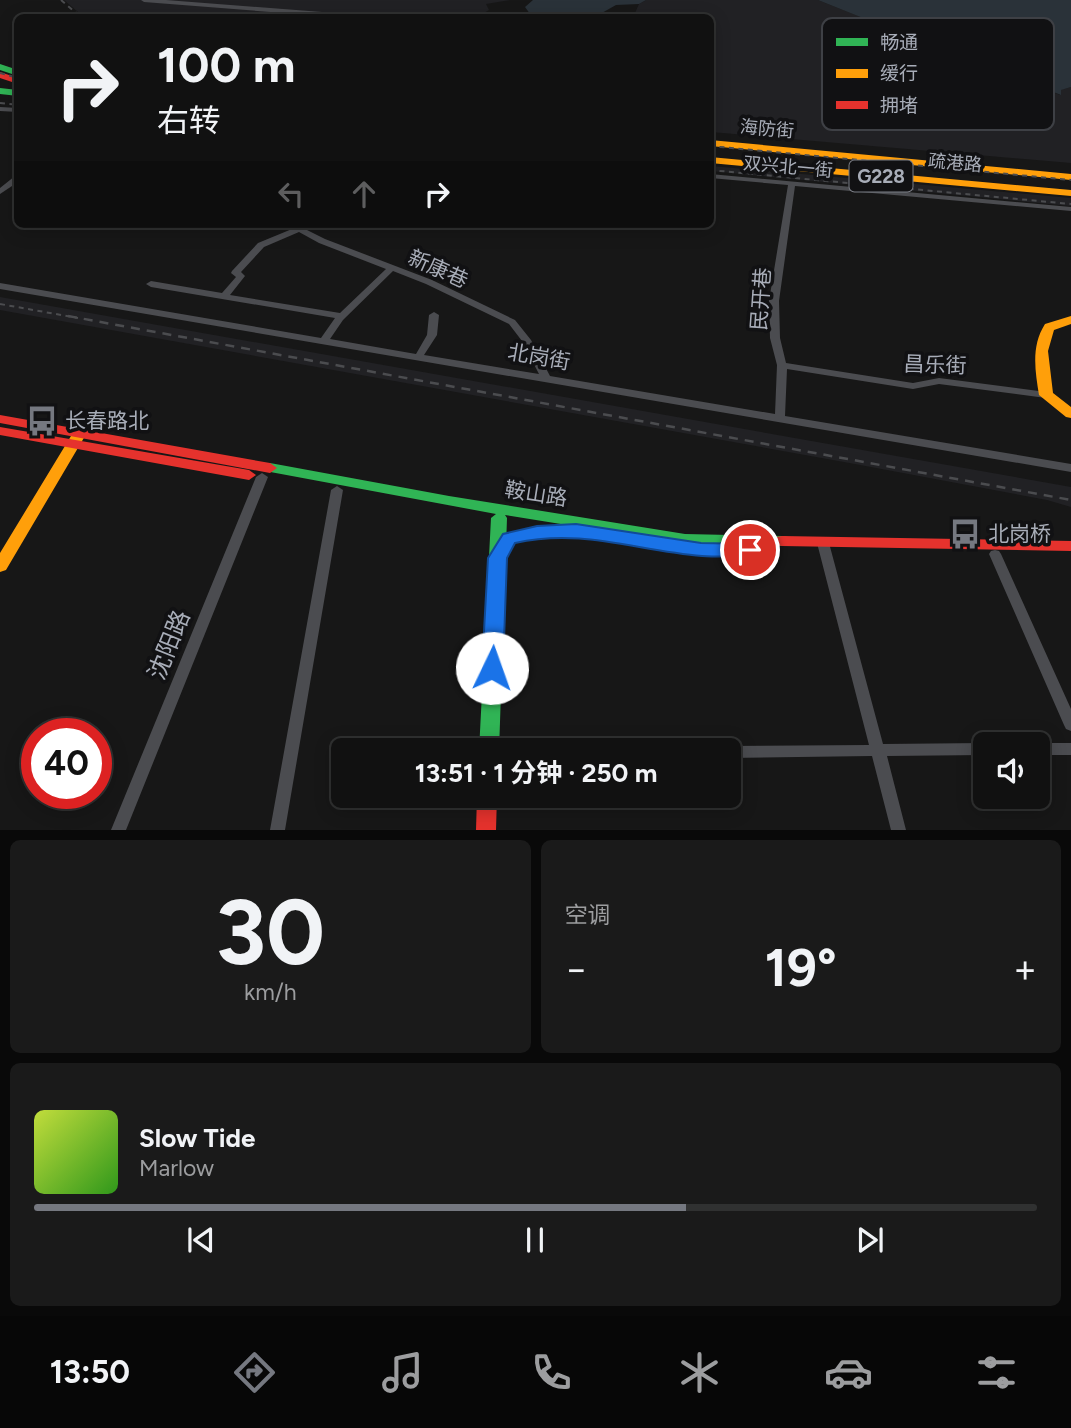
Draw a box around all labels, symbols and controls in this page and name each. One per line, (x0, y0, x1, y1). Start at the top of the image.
legend (822, 18, 1054, 130)
text: 畅通 (880, 31, 918, 54)
text: 100 m (157, 35, 296, 94)
icon: right (42, 42, 133, 133)
text: 缓行 (880, 62, 918, 85)
text: 拥堵 (880, 94, 918, 117)
text: 右转 (157, 102, 221, 140)
street label: 海防街 (739, 116, 795, 142)
street label: 疏港路 (927, 150, 983, 176)
street label: 双兴北一街 (742, 152, 834, 182)
road number: G228 (850, 160, 912, 192)
icon: left (272, 175, 310, 213)
icon: ahead (345, 175, 383, 213)
icon: right (418, 175, 456, 213)
street label: 新康巷 (404, 244, 472, 293)
street label: 民开巷 (746, 267, 775, 331)
street label: 北岗街 (506, 339, 572, 374)
street label: 昌乐街 (903, 351, 967, 378)
bus stop icon: 长春路北 (25, 404, 59, 438)
place label: 长春路北 (65, 408, 149, 433)
street label: 鞍山路 (503, 476, 569, 511)
bus stop icon: 北岗桥 (948, 517, 982, 551)
pin (720, 520, 780, 580)
place label: 北岗桥 (988, 521, 1051, 546)
icon: arrive (731, 531, 769, 569)
street label: 沈阳路 (142, 606, 195, 684)
position arrow (455, 631, 529, 705)
speed limit sign: 40 (21, 718, 112, 809)
map controls (973, 732, 1050, 809)
button: sound (973, 732, 1050, 809)
text: 13:51 · 1 分钟 · 250 m (415, 757, 657, 789)
text: 30 (215, 878, 325, 987)
text: 空调 (565, 901, 611, 929)
text: 19° (765, 937, 837, 999)
text: − (565, 946, 588, 992)
text: + (1013, 946, 1037, 992)
text: km/h (244, 978, 297, 1006)
text: Slow Tide (139, 1122, 255, 1154)
text: Marlow (139, 1154, 214, 1182)
icon: previous (182, 1221, 220, 1259)
icon: pause (516, 1221, 554, 1259)
icon: next (851, 1221, 889, 1259)
icon: directions (230, 1348, 279, 1397)
icon: music (378, 1348, 427, 1397)
icon: phone (527, 1348, 576, 1397)
icon: climate (675, 1348, 724, 1397)
icon: car (824, 1348, 873, 1397)
icon: filters (972, 1348, 1021, 1397)
text: 13:50 (50, 1353, 130, 1391)

